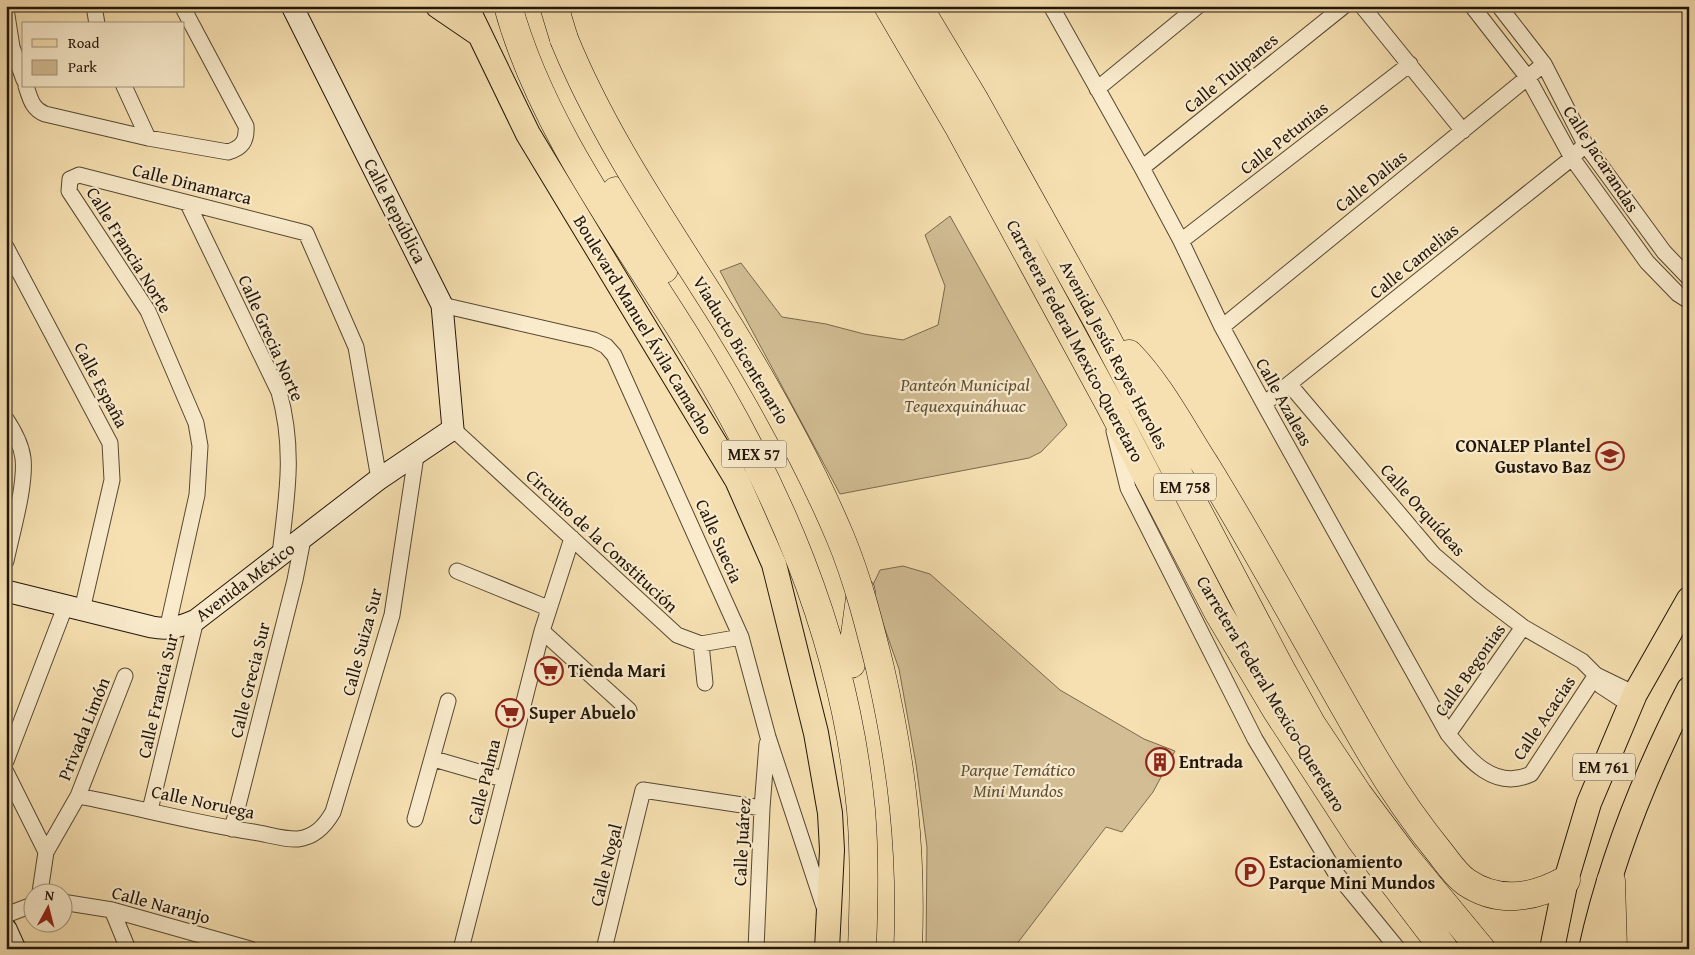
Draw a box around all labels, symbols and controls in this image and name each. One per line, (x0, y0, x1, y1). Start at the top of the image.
legend (22, 22, 185, 88)
street label: Calle Tulipanes (1178, 26, 1284, 119)
text: Road (68, 32, 99, 53)
text: Park (68, 56, 97, 77)
street label: Calle Petunias (1234, 94, 1334, 181)
street label: Calle Jacarandas (1557, 100, 1646, 217)
street label: Calle Dalias (1329, 143, 1413, 218)
street label: Calle República (357, 153, 434, 269)
street label: Calle Dinamarca (130, 156, 255, 212)
street label: Calle Francia Norte (80, 181, 179, 318)
street label: Boulevard Manuel Ávila Camacho (567, 210, 720, 440)
street label: Carretera Federal Mexico-Queretaro (1000, 215, 1151, 467)
street label: Calle Camelias (1363, 216, 1464, 305)
street label: Avenida Jesús Reyes Heroles (1053, 255, 1176, 454)
street label: Calle Grecia Norte (232, 270, 311, 405)
street label: Viaducto Bicentenario (686, 270, 797, 429)
street label: Calle España (67, 337, 136, 433)
street label: Calle Azaleas (1249, 353, 1320, 451)
park label: Panteón Municipal Tequexquináhuac (899, 371, 1030, 419)
place label: CONALEP Plantel Gustavo Baz (1455, 432, 1591, 480)
road number: MEX 57 (722, 440, 786, 468)
school or university icon: CONALEP Plantel Gustavo Baz (1595, 441, 1625, 471)
street label: Calle Orquídeas (1374, 457, 1473, 562)
street label: Circuito de la Constitución (520, 463, 685, 619)
road number: EM 758 (1154, 474, 1216, 501)
street label: Calle Suecia (689, 495, 750, 588)
street label: Avenida México (189, 535, 300, 628)
street label: Carretera Federal Mexico-Queretaro (1190, 570, 1353, 817)
street label: Calle Suiza Sur (334, 584, 389, 699)
street label: Calle Begonias (1427, 618, 1512, 722)
street label: Calle Grecia Sur (222, 619, 277, 741)
street label: Calle Francia Sur (130, 630, 185, 761)
supermarket icon: Tienda Mari (534, 656, 564, 686)
place label: Tienda Mari (568, 657, 666, 684)
street label: Calle Acacias (1505, 670, 1582, 765)
street label: Privada Limón (51, 673, 117, 784)
supermarket icon: Super Abuelo (495, 698, 525, 728)
place label: Super Abuelo (529, 699, 636, 726)
street label: Calle Palma (460, 736, 507, 827)
building icon: Entrada (1145, 747, 1175, 777)
place label: Entrada (1179, 748, 1244, 775)
road number: EM 761 (1573, 754, 1635, 780)
park label: Parque Temático Mini Mundos (960, 756, 1076, 804)
street label: Calle Noruega (149, 777, 258, 826)
street label: Calle Juárez (726, 797, 757, 887)
street label: Calle Nogal (582, 821, 629, 909)
place label: Estacionamiento Parque Mini Mundos (1269, 848, 1435, 896)
parking icon: Estacionamiento Parque Mini Mundos (1235, 857, 1265, 887)
street label: Calle Naranjo (109, 878, 213, 931)
north arrow (22, 882, 72, 932)
text: N (44, 885, 56, 906)

